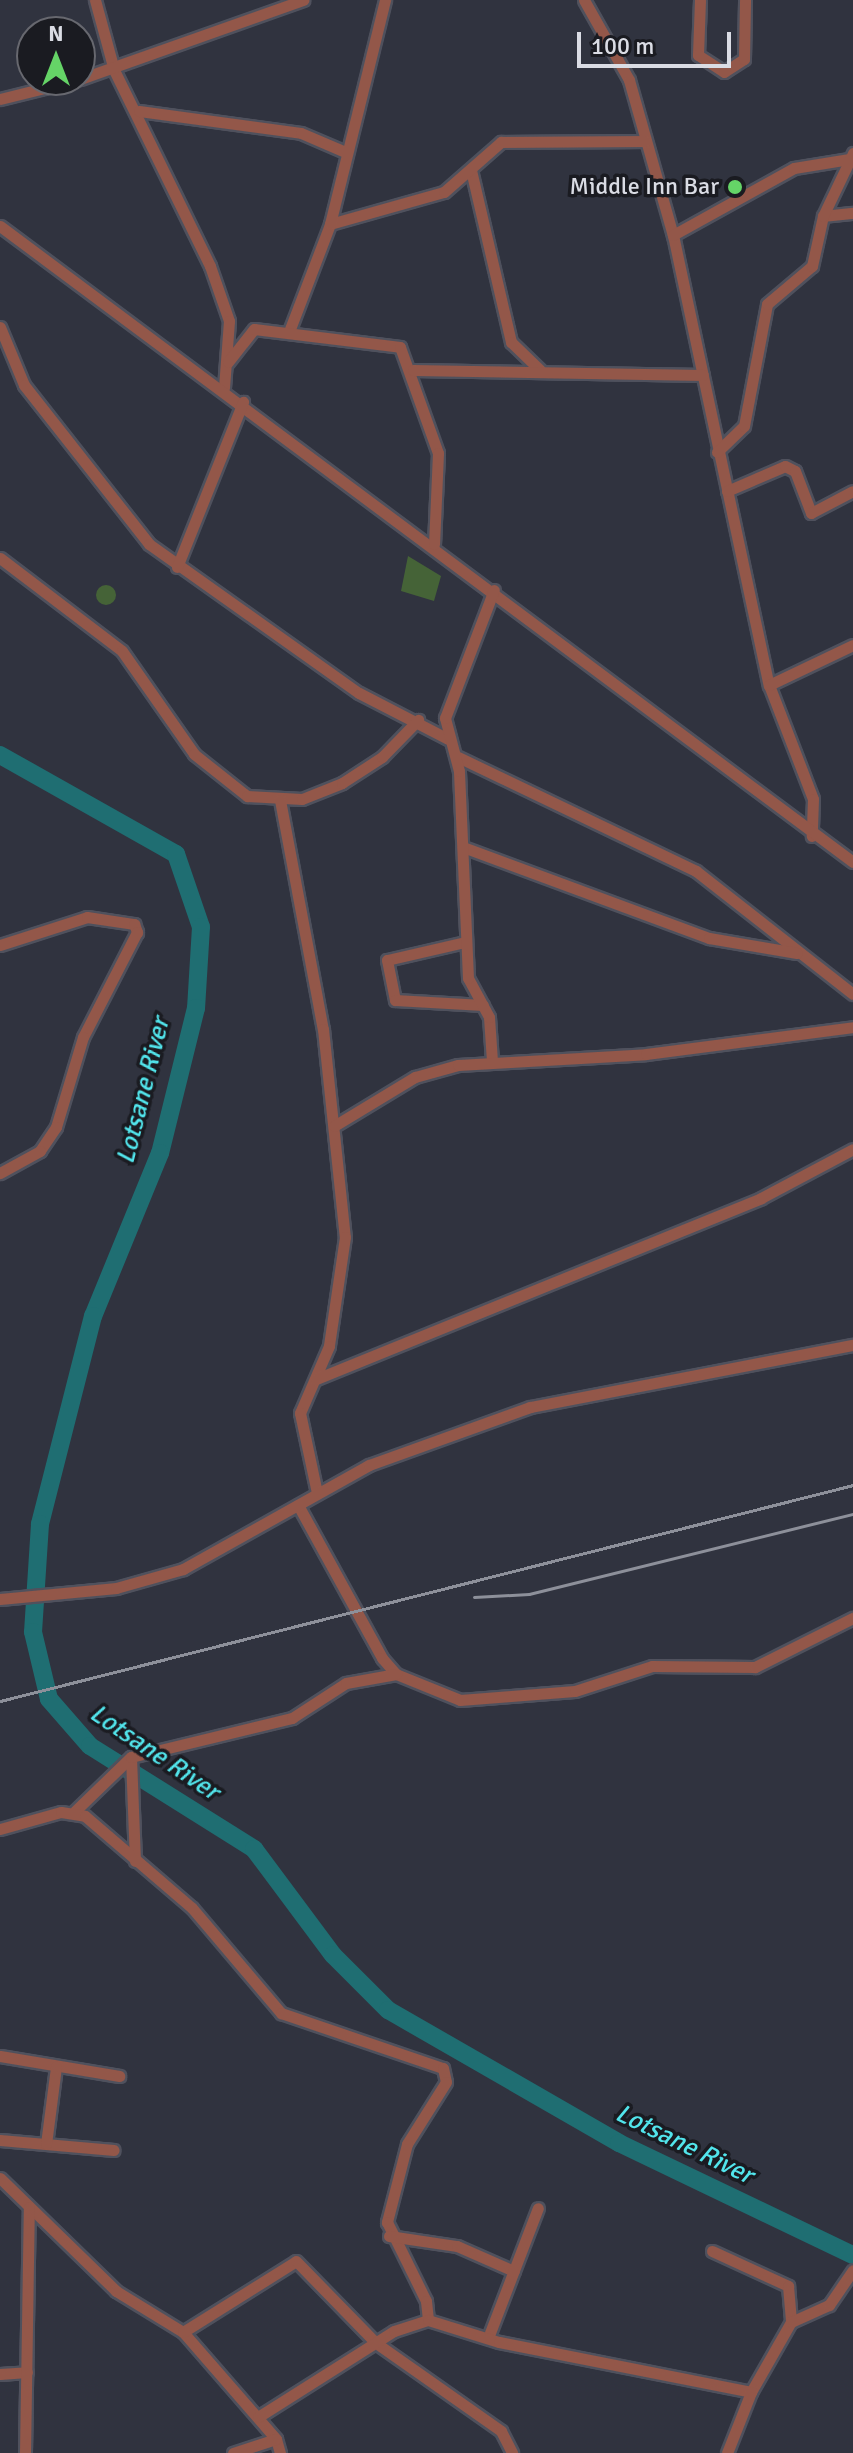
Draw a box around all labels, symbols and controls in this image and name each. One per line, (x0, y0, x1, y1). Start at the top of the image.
north arrow (16, 16, 96, 96)
scale bar (581, 16, 735, 66)
text: N (48, 20, 64, 47)
text: 100 m (591, 31, 654, 61)
place label: Middle Inn Bar (570, 173, 719, 201)
marker: Middle Inn Bar (726, 178, 744, 196)
water label: Lotsane River (111, 1015, 177, 1167)
water label: Lotsane River (83, 1698, 225, 1808)
water label: Lotsane River (610, 2098, 758, 2192)

